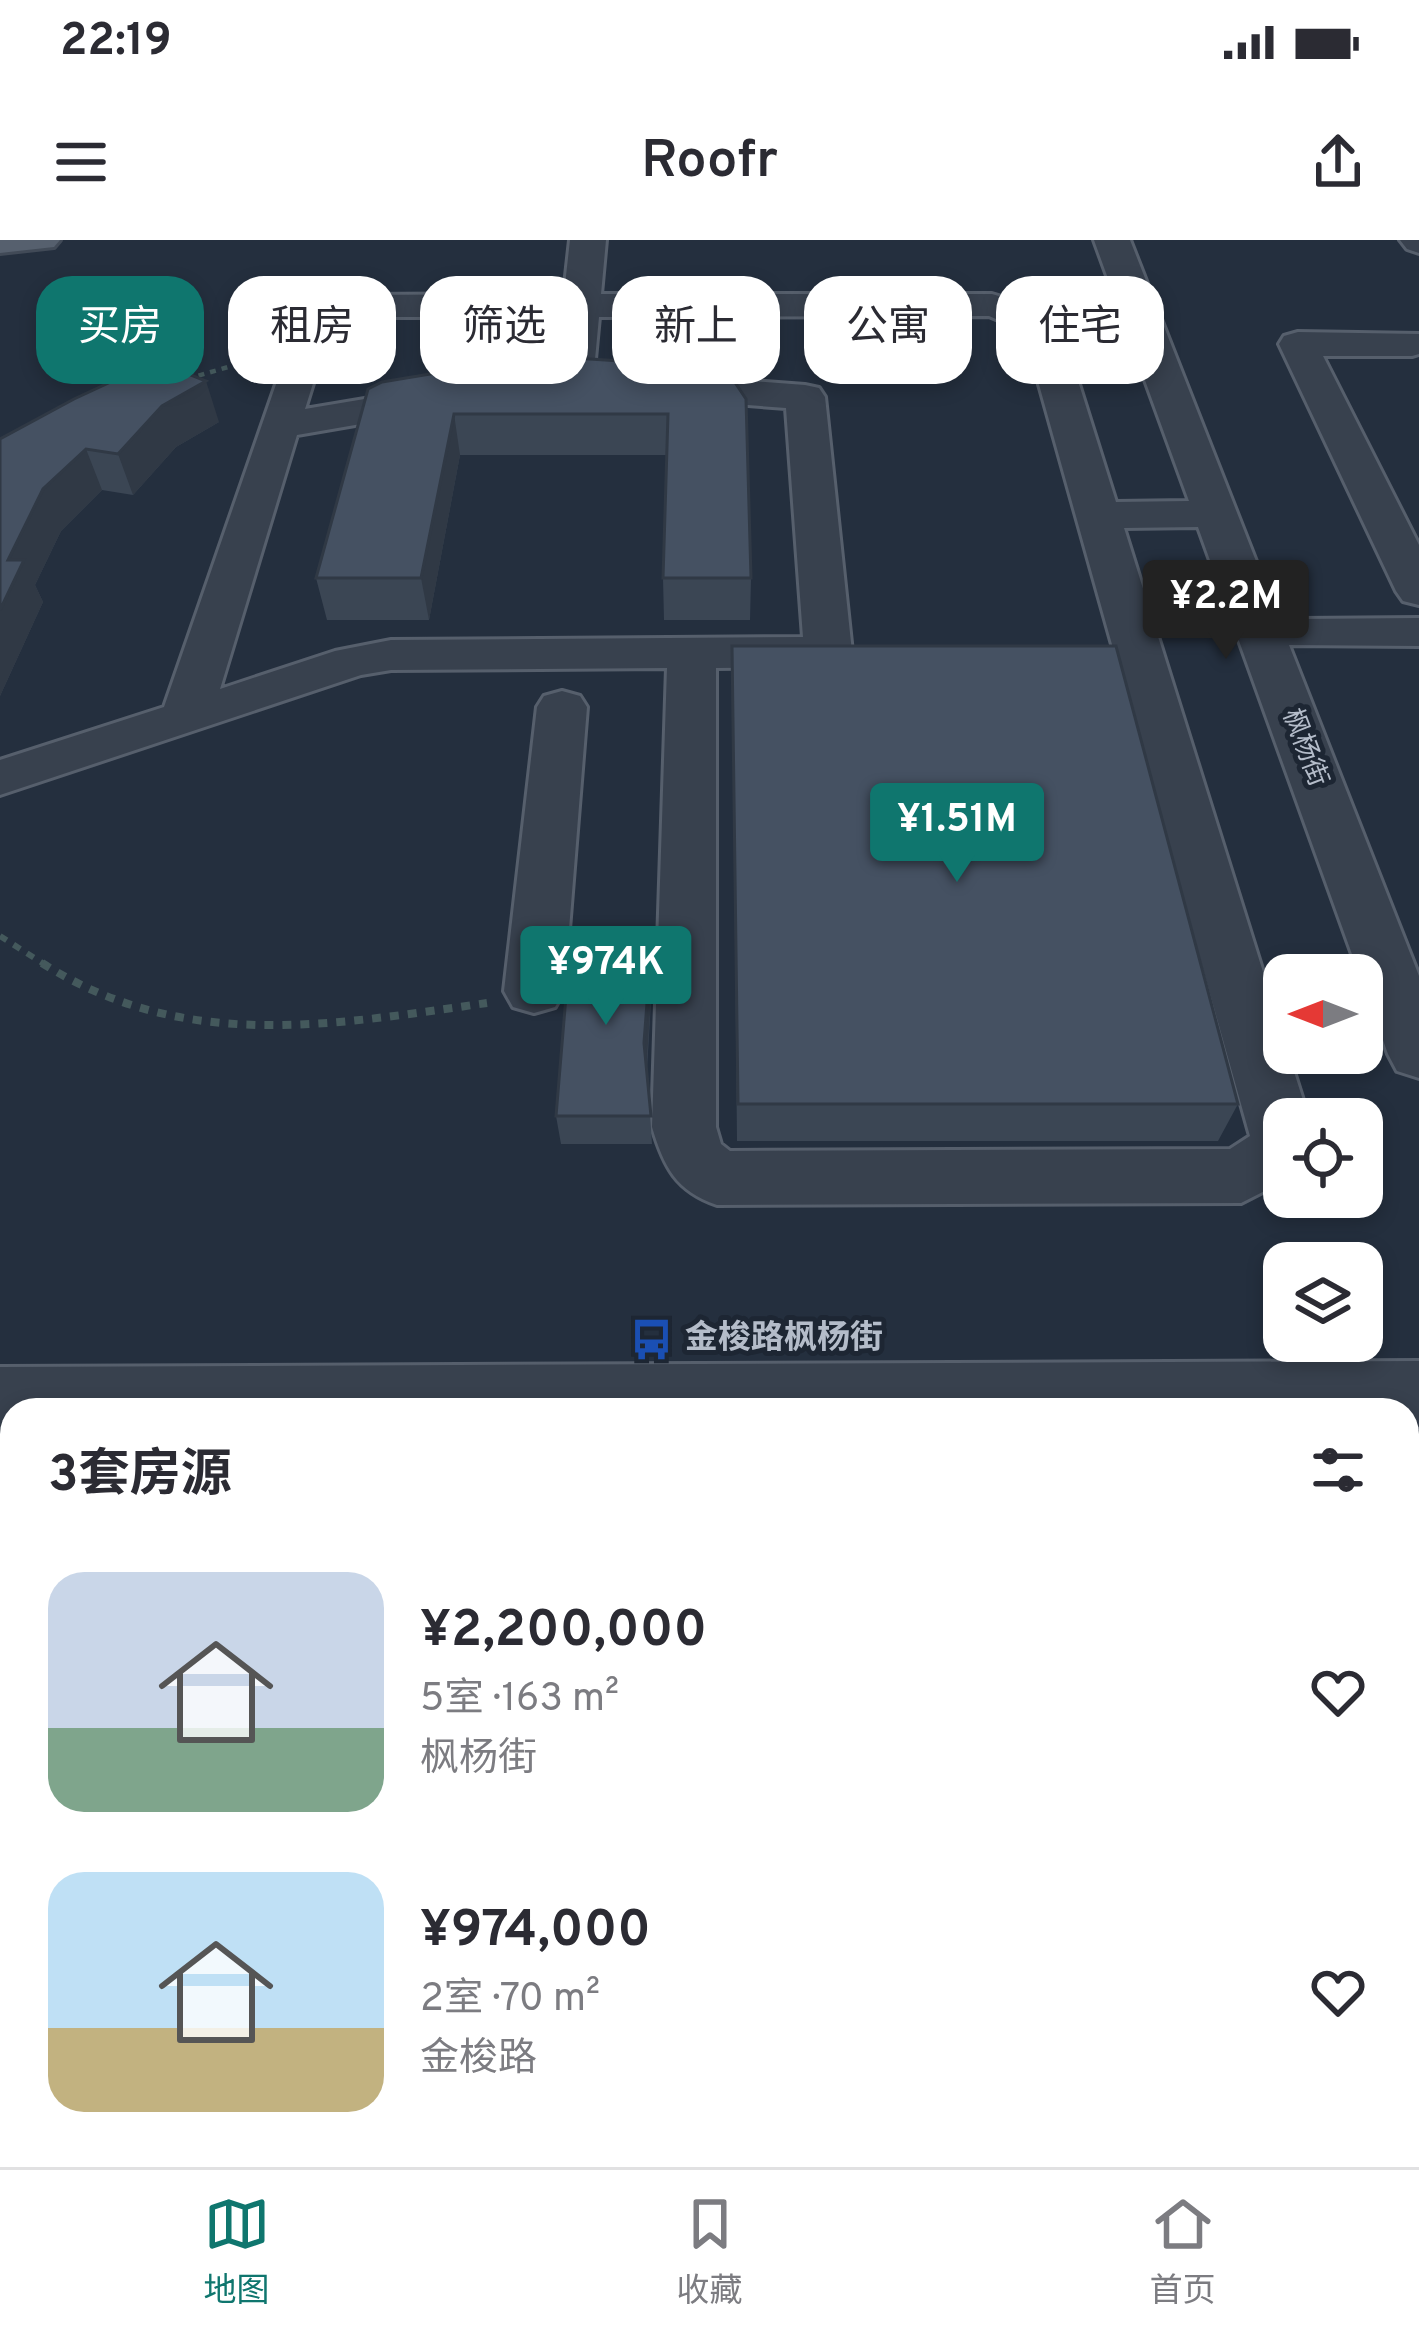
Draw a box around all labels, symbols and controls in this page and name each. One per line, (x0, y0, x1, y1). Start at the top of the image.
text: 22:19 (60, 14, 172, 71)
text: Roofr (641, 128, 778, 197)
icon: menu (48, 129, 114, 195)
icon: share (1305, 129, 1371, 195)
chip: 买房 (36, 276, 204, 384)
chip: 租房 (228, 276, 396, 384)
chip: 筛选 (420, 276, 588, 384)
chip: 新上 (612, 276, 780, 384)
chip: 公寓 (804, 276, 972, 384)
chip: 住宅 (996, 276, 1164, 384)
pin: ¥2.2M (1142, 560, 1310, 662)
text: ¥2.2M (1170, 574, 1282, 623)
street label: 枫杨街 (1274, 704, 1334, 792)
pin: ¥1.51M (859, 783, 1055, 885)
text: ¥1.51M (897, 797, 1017, 846)
pin: ¥974K (522, 926, 690, 1028)
text: ¥974K (547, 940, 665, 989)
north arrow (1263, 954, 1383, 1074)
map controls (1263, 954, 1383, 1362)
button: locate (1263, 1098, 1383, 1218)
button: layers (1263, 1242, 1383, 1362)
bus stop icon: 金梭路枫杨街 (628, 1317, 674, 1363)
place label: 金梭路枫杨街 (685, 1319, 883, 1361)
icon: filters (1305, 1437, 1371, 1503)
text: 3套房源 (48, 1445, 232, 1510)
text: ¥2,200,000 (420, 1600, 707, 1665)
icon: home (144, 1620, 288, 1764)
icon: heart (1305, 1659, 1371, 1725)
text: 5室 · 163 m² (420, 1676, 619, 1725)
text: 枫杨街 (420, 1736, 537, 1785)
text: ¥974,000 (420, 1900, 651, 1965)
icon: home (144, 1920, 288, 2064)
icon: heart (1305, 1959, 1371, 2025)
text: 2室 · 70 m² (420, 1976, 600, 2025)
text: 金梭路 (420, 2036, 537, 2085)
tab: 地图 (204, 2191, 270, 2314)
tab: 收藏 (677, 2191, 743, 2314)
tab: 首页 (1150, 2191, 1216, 2314)

